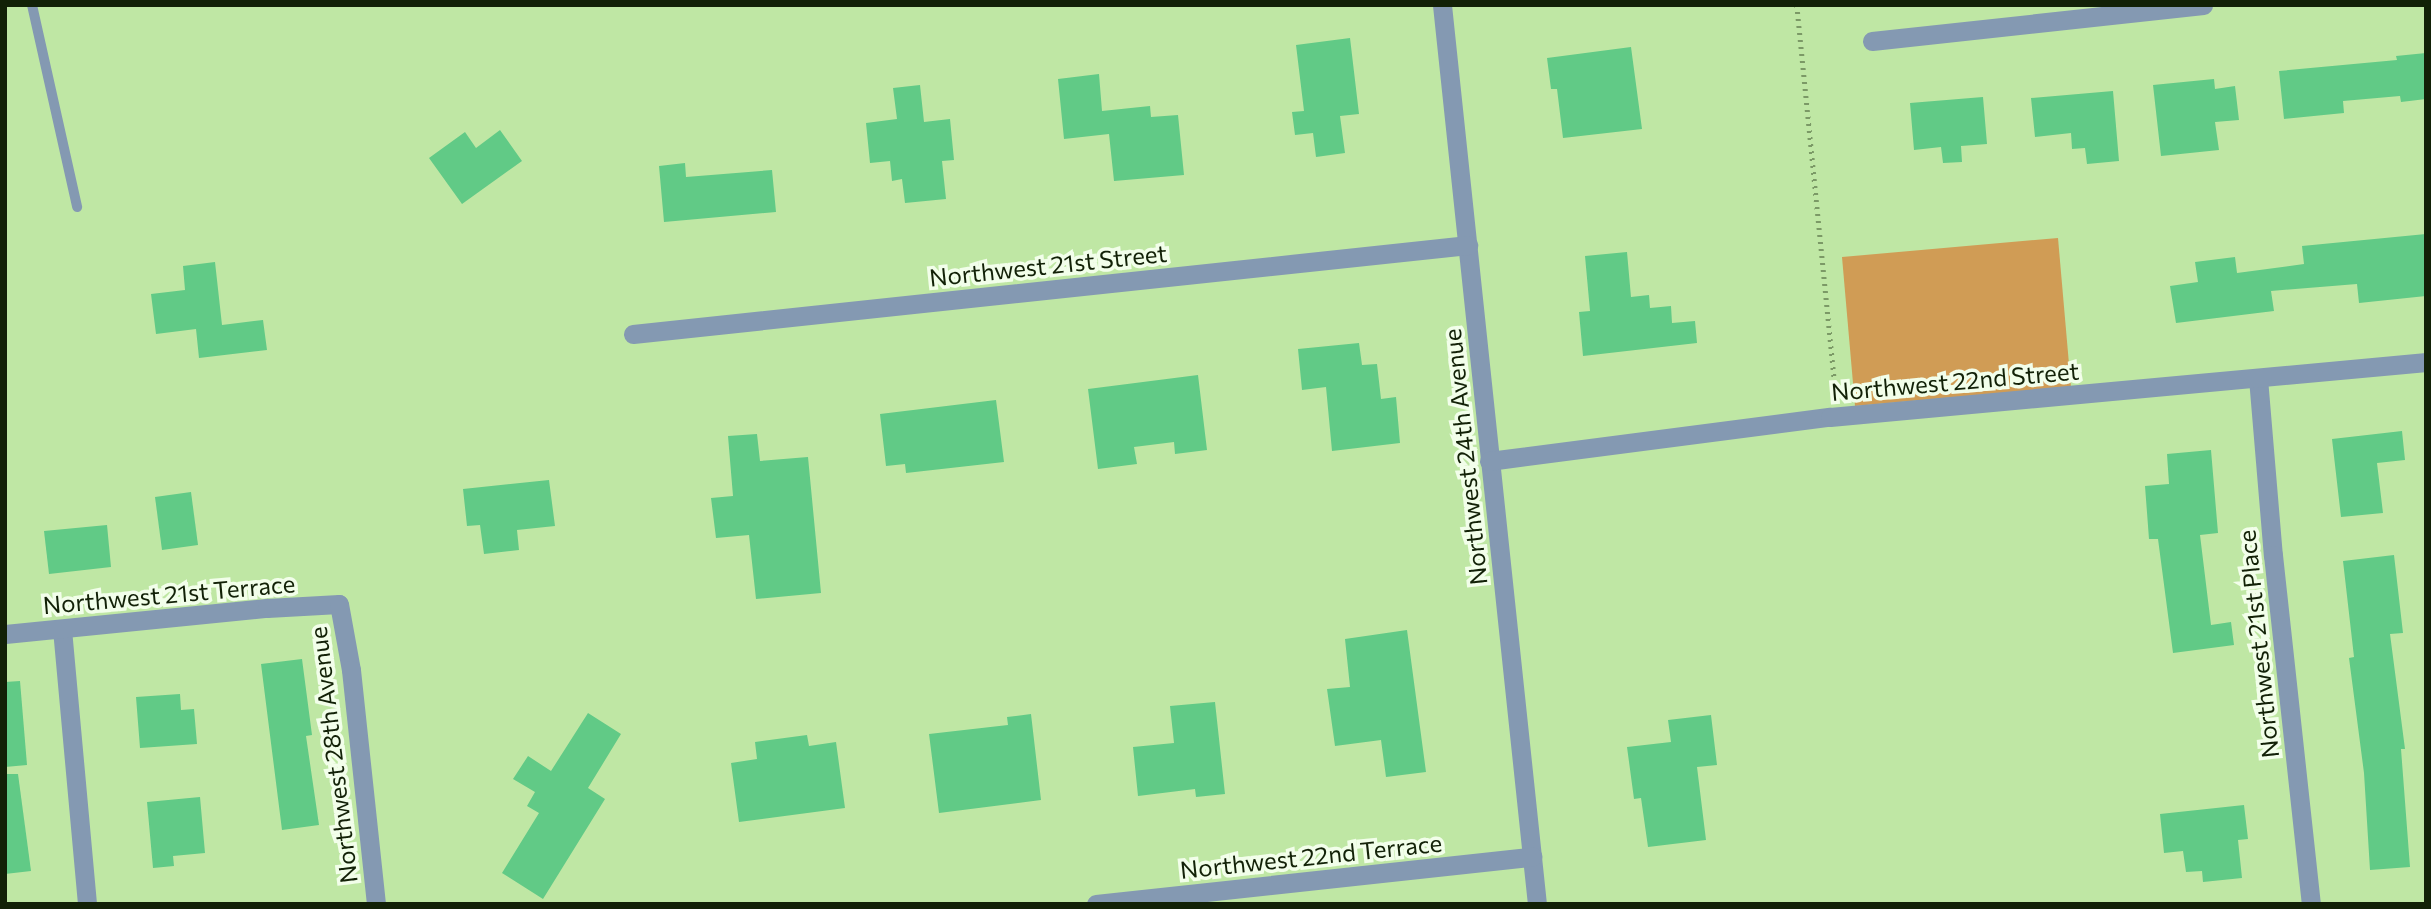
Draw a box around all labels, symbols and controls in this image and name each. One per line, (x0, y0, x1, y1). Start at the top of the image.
street label: Northwest 21st Street (928, 238, 1168, 292)
street label: Northwest 24th Avenue (1437, 327, 1493, 587)
street label: Northwest 22nd Street (1830, 356, 2080, 406)
street label: Northwest 21st Place (2232, 529, 2284, 759)
street label: Northwest 21st Terrace (42, 569, 296, 619)
street label: Northwest 28th Avenue (303, 625, 363, 885)
street label: Northwest 22nd Terrace (1179, 828, 1443, 884)

